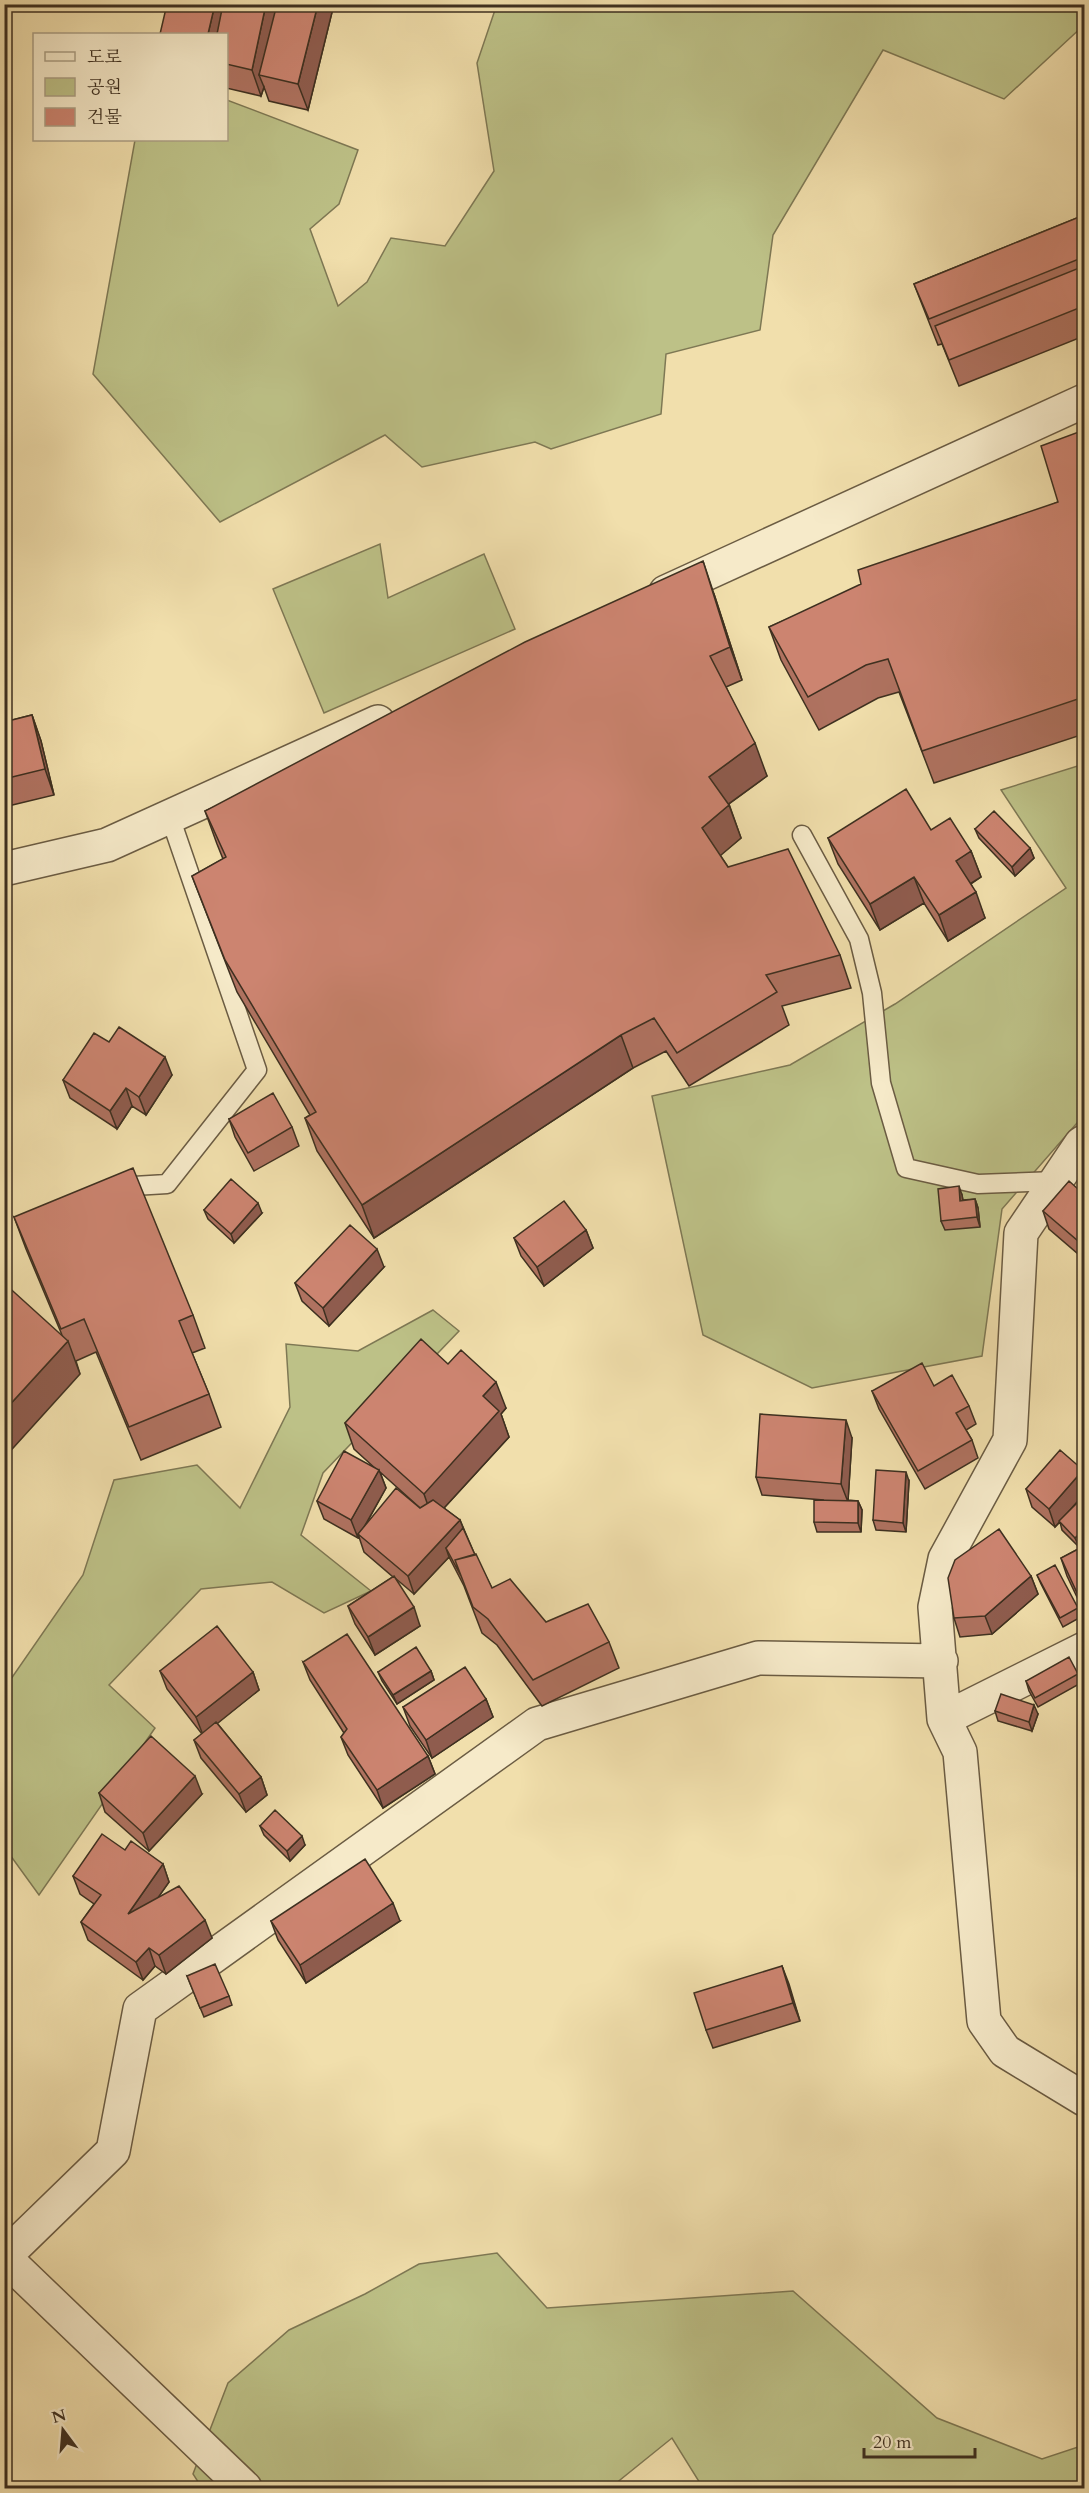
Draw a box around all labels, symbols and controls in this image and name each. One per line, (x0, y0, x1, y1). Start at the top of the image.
legend (33, 33, 228, 141)
text: 도로 (87, 45, 122, 70)
text: 공원 (87, 75, 122, 100)
text: 건물 (87, 105, 122, 130)
north arrow (33, 2400, 93, 2460)
text: N (49, 2404, 69, 2429)
scale bar (864, 2421, 975, 2459)
text: 20 m (873, 2430, 912, 2455)

